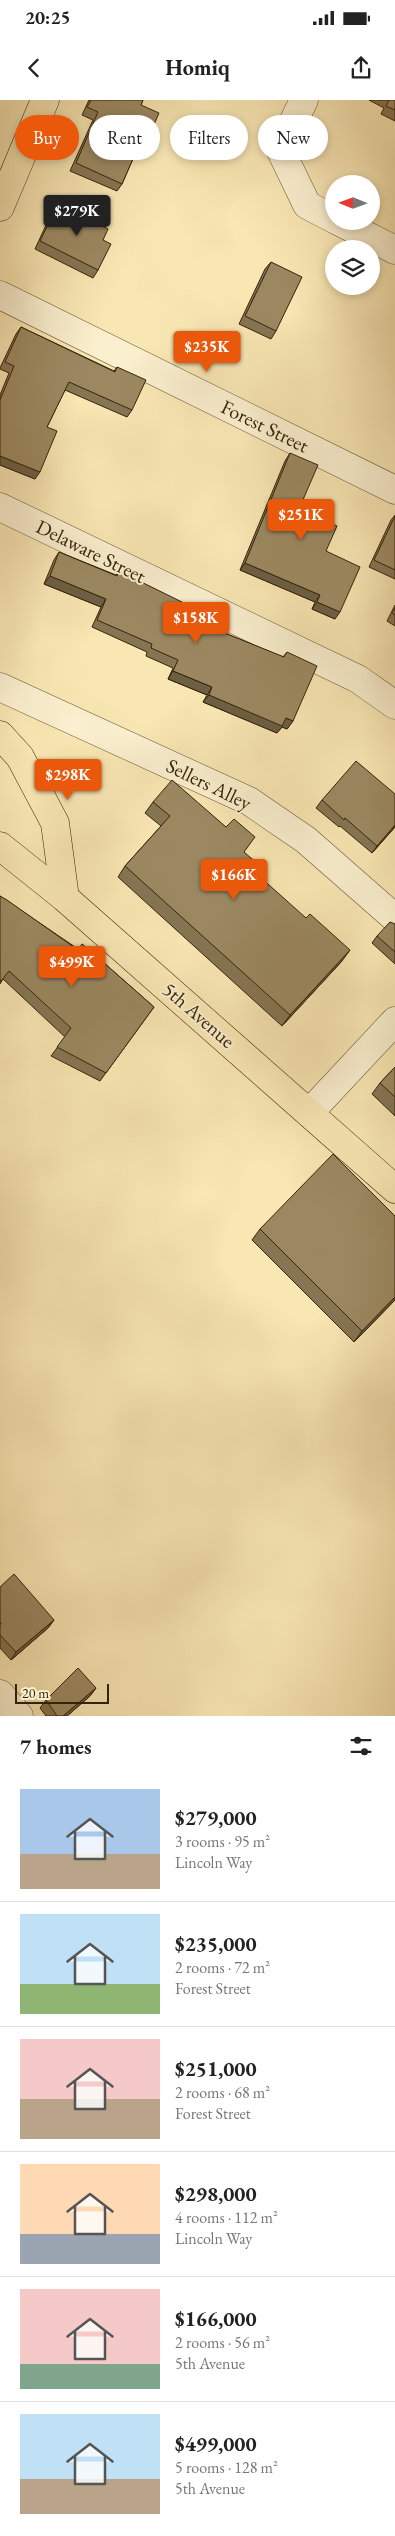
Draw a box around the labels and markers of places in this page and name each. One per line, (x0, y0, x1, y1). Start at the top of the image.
pin: $279K (42, 194, 112, 237)
pin: $235K (172, 330, 242, 373)
pin: $251K (266, 498, 336, 541)
pin: $158K (161, 602, 231, 644)
pin: $298K (33, 758, 103, 801)
pin: $166K (199, 858, 269, 901)
pin: $499K (37, 946, 107, 988)

